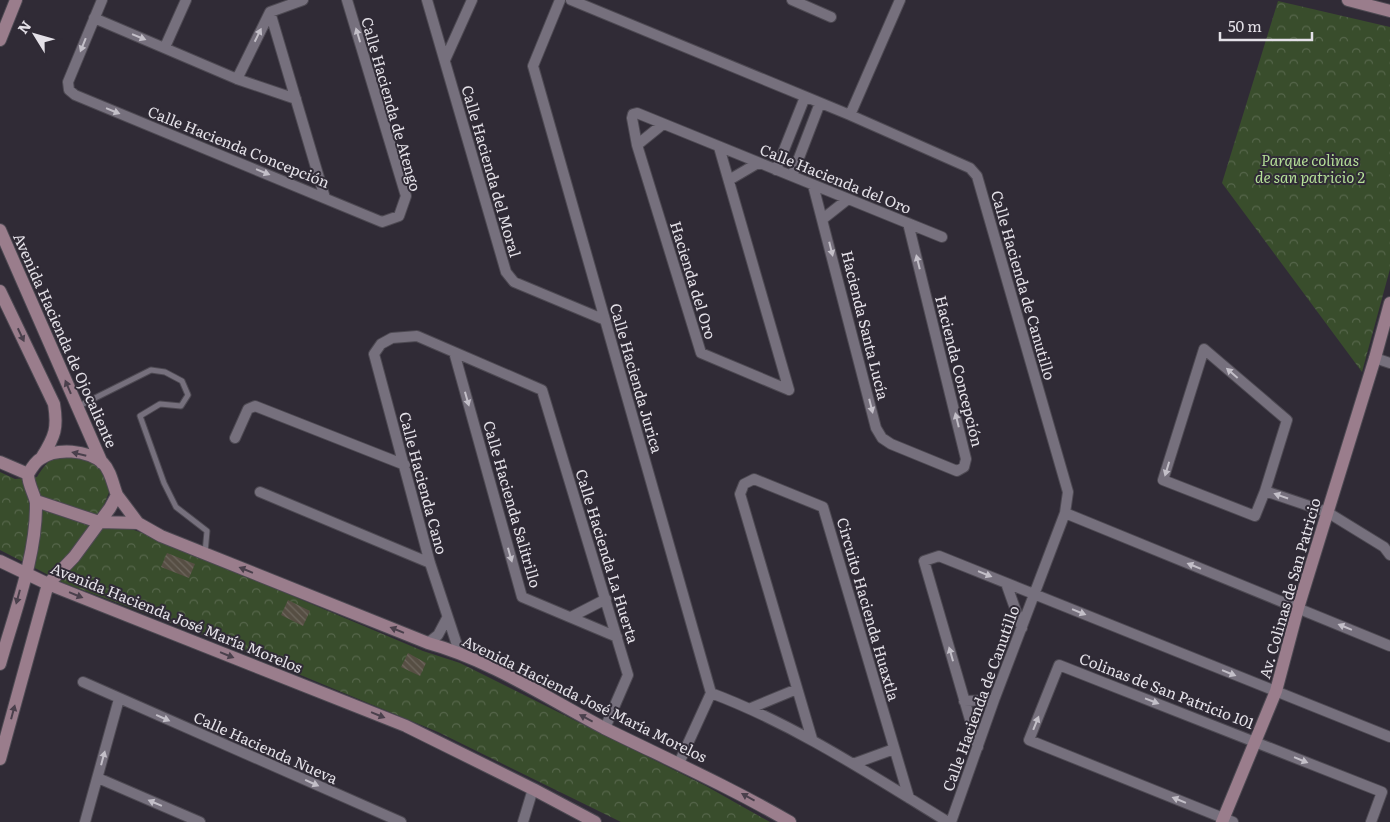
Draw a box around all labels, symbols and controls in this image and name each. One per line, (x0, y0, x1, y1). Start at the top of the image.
north arrow (10, 10, 60, 60)
scale bar (1220, 10, 1312, 42)
street label: Calle Hacienda de Atengo (356, 14, 428, 194)
text: 50 m (1228, 14, 1262, 37)
text: N (12, 16, 35, 37)
one-way arrow (254, 28, 262, 42)
one-way arrow (353, 28, 361, 43)
one-way arrow (132, 33, 146, 41)
one-way arrow (79, 38, 87, 53)
street label: Calle Hacienda del Moral (456, 82, 528, 260)
street label: Calle Hacienda Concepción (145, 99, 333, 193)
one-way arrow (106, 107, 121, 115)
street label: Calle Hacienda del Oro (757, 137, 915, 219)
park label: Parque colinas de san patricio 2 (1255, 148, 1365, 188)
one-way arrow (256, 169, 270, 177)
street label: Calle Hacienda de Canutillo (986, 187, 1062, 383)
street label: Hacienda del Oro (665, 218, 723, 342)
street label: Avenida Hacienda de Ojocaliente (8, 229, 124, 451)
one-way arrow (828, 241, 836, 256)
street label: Hacienda Santa Lucía (836, 248, 896, 403)
one-way arrow (914, 254, 922, 269)
street label: Hacienda Concepción (930, 293, 990, 449)
street label: Calle Hacienda Jurica (605, 300, 670, 457)
one-way arrow (17, 328, 25, 342)
one-way arrow (1226, 367, 1238, 379)
one-way arrow (63, 380, 71, 394)
one-way arrow (463, 392, 471, 407)
one-way arrow (867, 399, 875, 414)
street label: Calle Hacienda Cano (394, 409, 454, 557)
one-way arrow (952, 412, 960, 427)
street label: Calle Hacienda Salitrillo (478, 418, 548, 590)
one-way arrow (71, 450, 86, 458)
one-way arrow (1162, 462, 1170, 477)
street label: Calle Hacienda La Huerta (571, 466, 646, 647)
one-way arrow (1273, 492, 1288, 500)
street label: Av. Colinas de San Patricio (1252, 495, 1326, 681)
street label: Circuito Hacienda Huaxtla (832, 515, 906, 704)
one-way arrow (507, 548, 515, 563)
street label: Avenida Hacienda José María Morelos (48, 556, 307, 678)
one-way arrow (1187, 561, 1202, 569)
one-way arrow (238, 566, 253, 574)
one-way arrow (978, 571, 992, 579)
one-way arrow (14, 590, 22, 605)
one-way arrow (69, 592, 84, 599)
street label: Calle Hacienda de Canutillo (936, 602, 1024, 794)
one-way arrow (1072, 608, 1086, 616)
one-way arrow (1337, 623, 1352, 631)
one-way arrow (390, 626, 404, 634)
street label: Avenida Hacienda José María Morelos (459, 629, 711, 768)
street label: Colinas de San Patricio 101 (1076, 646, 1258, 734)
one-way arrow (946, 647, 954, 662)
one-way arrow (220, 651, 235, 659)
one-way arrow (1222, 669, 1236, 677)
one-way arrow (1145, 697, 1160, 705)
one-way arrow (9, 704, 17, 719)
street label: Calle Hacienda Nueva (190, 705, 343, 790)
one-way arrow (371, 712, 385, 720)
one-way arrow (579, 714, 594, 722)
one-way arrow (156, 715, 170, 723)
one-way arrow (1032, 715, 1040, 730)
one-way arrow (99, 751, 107, 766)
one-way arrow (1294, 756, 1308, 764)
one-way arrow (305, 780, 319, 788)
one-way arrow (741, 793, 754, 802)
one-way arrow (1171, 796, 1186, 803)
one-way arrow (148, 798, 162, 806)

